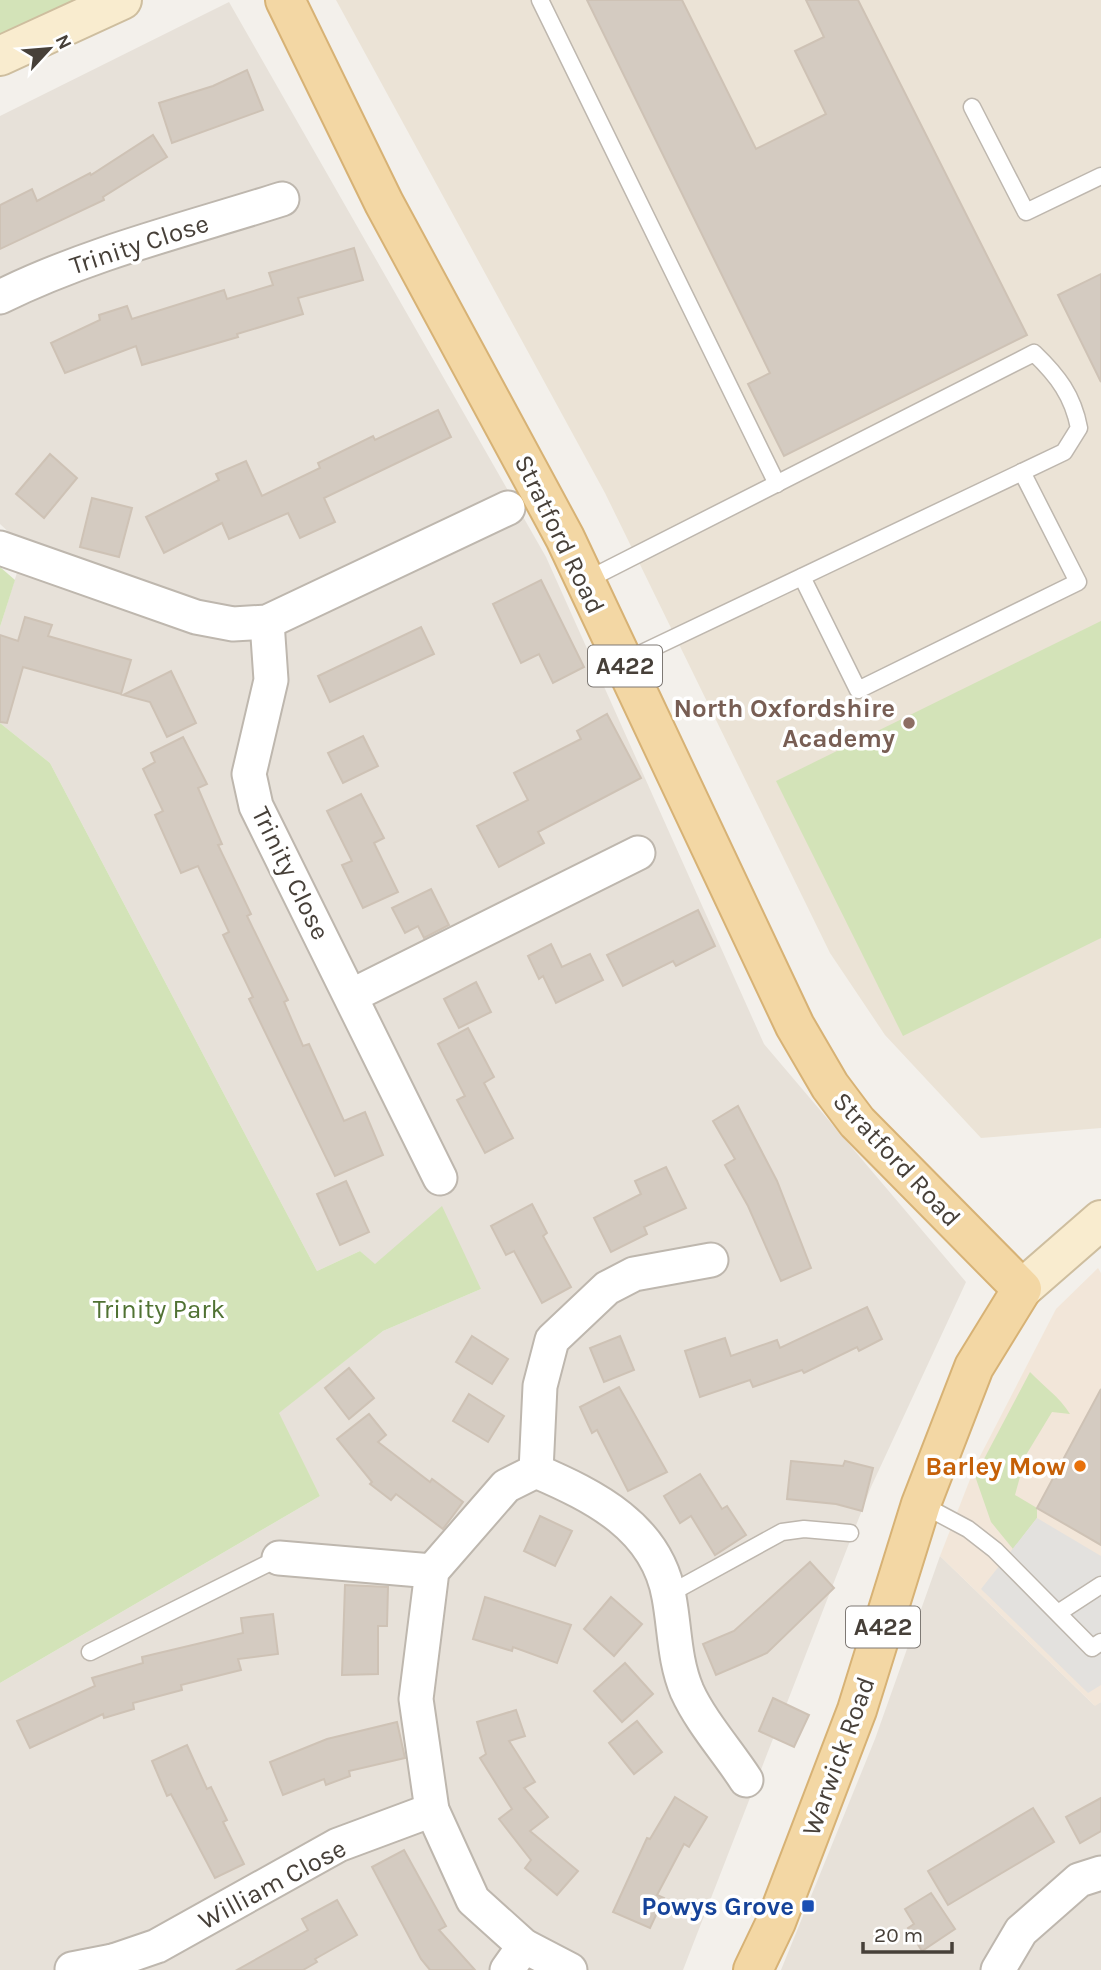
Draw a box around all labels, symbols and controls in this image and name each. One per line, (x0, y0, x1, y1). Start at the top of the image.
north arrow (14, 14, 84, 84)
text: N (51, 31, 76, 53)
street label: Trinity Close (66, 207, 213, 281)
street label: Stratford Road (508, 450, 611, 619)
road number: A422 (588, 646, 662, 686)
place label: North Oxfordshire Academy (673, 693, 895, 754)
marker: North Oxfordshire Academy (901, 715, 917, 731)
street label: Trinity Close (245, 802, 336, 945)
street label: Stratford Road (826, 1086, 967, 1233)
park label: Trinity Park (93, 1294, 225, 1325)
place label: Barley Mow (925, 1451, 1066, 1482)
marker: Barley Mow (1072, 1458, 1088, 1474)
road number: A422 (846, 1606, 920, 1647)
street label: Warwick Road (795, 1672, 882, 1840)
street label: William Close (193, 1833, 351, 1936)
place label: Powys Grove (641, 1891, 794, 1922)
marker: Powys Grove (800, 1898, 816, 1914)
scale bar (863, 1910, 952, 1954)
text: 20 m (874, 1923, 923, 1947)

